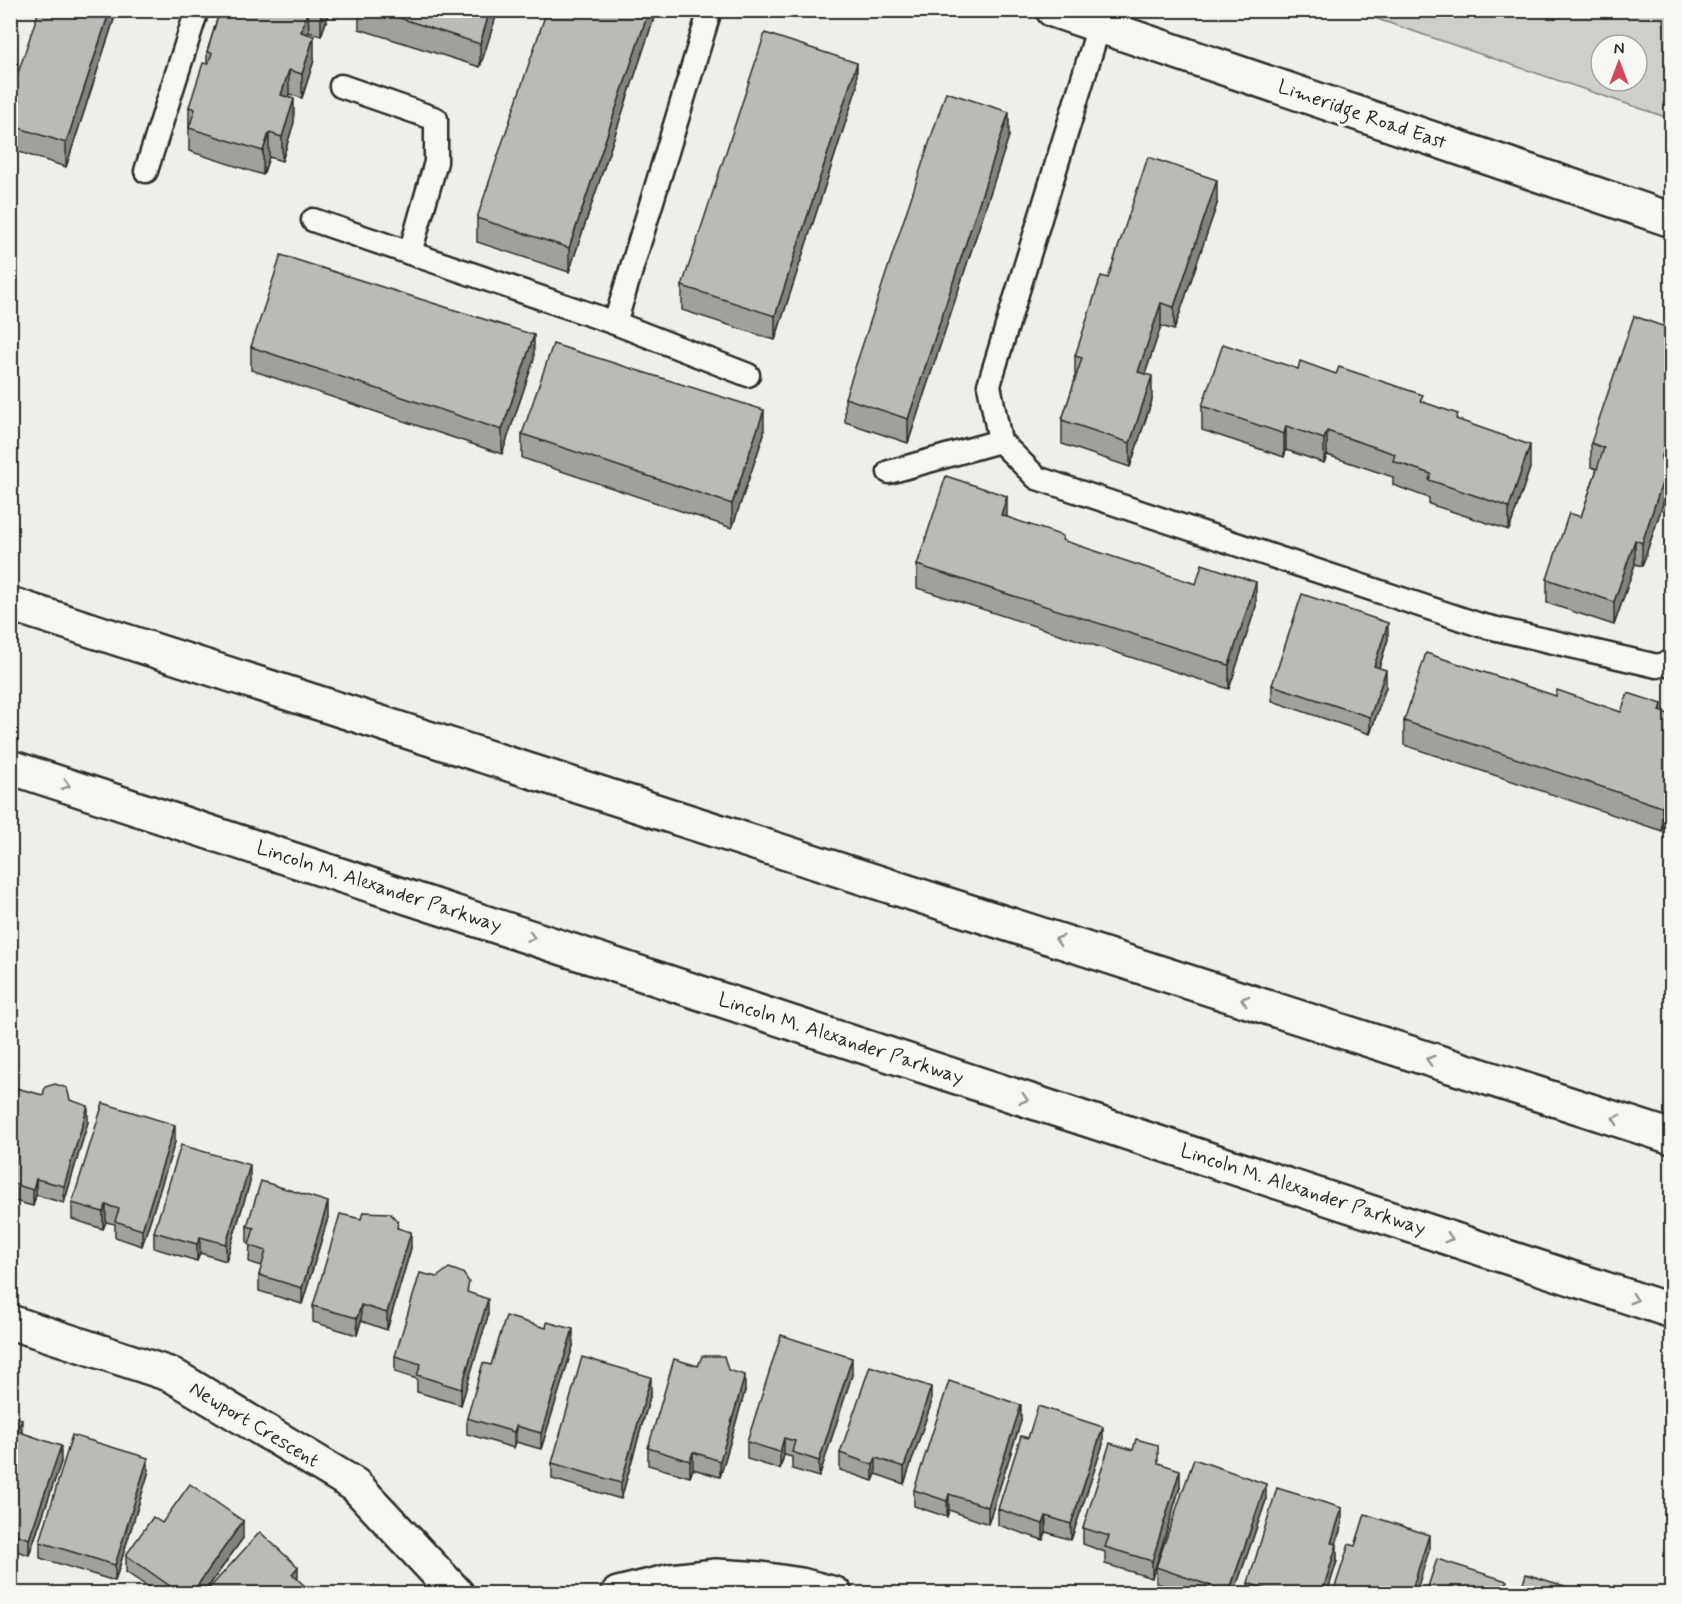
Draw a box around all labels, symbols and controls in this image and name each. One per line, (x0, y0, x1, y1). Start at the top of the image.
north arrow (1589, 33, 1649, 93)
text: N (1614, 39, 1624, 60)
street label: Limeridge Road East (1274, 74, 1450, 158)
one-way arrow (60, 778, 71, 790)
street label: Lincoln M. Alexander Parkway (253, 835, 505, 939)
one-way arrow (525, 930, 536, 942)
one-way arrow (1054, 935, 1065, 948)
street label: Lincoln M. Alexander Parkway (715, 987, 967, 1091)
one-way arrow (1240, 995, 1251, 1007)
one-way arrow (1425, 1055, 1436, 1067)
one-way arrow (1018, 1091, 1029, 1104)
one-way arrow (1611, 1114, 1622, 1127)
street label: Lincoln M. Alexander Parkway (1177, 1138, 1429, 1242)
one-way arrow (1443, 1231, 1454, 1243)
one-way arrow (1628, 1292, 1639, 1304)
street label: Newport Crescent (184, 1376, 324, 1474)

